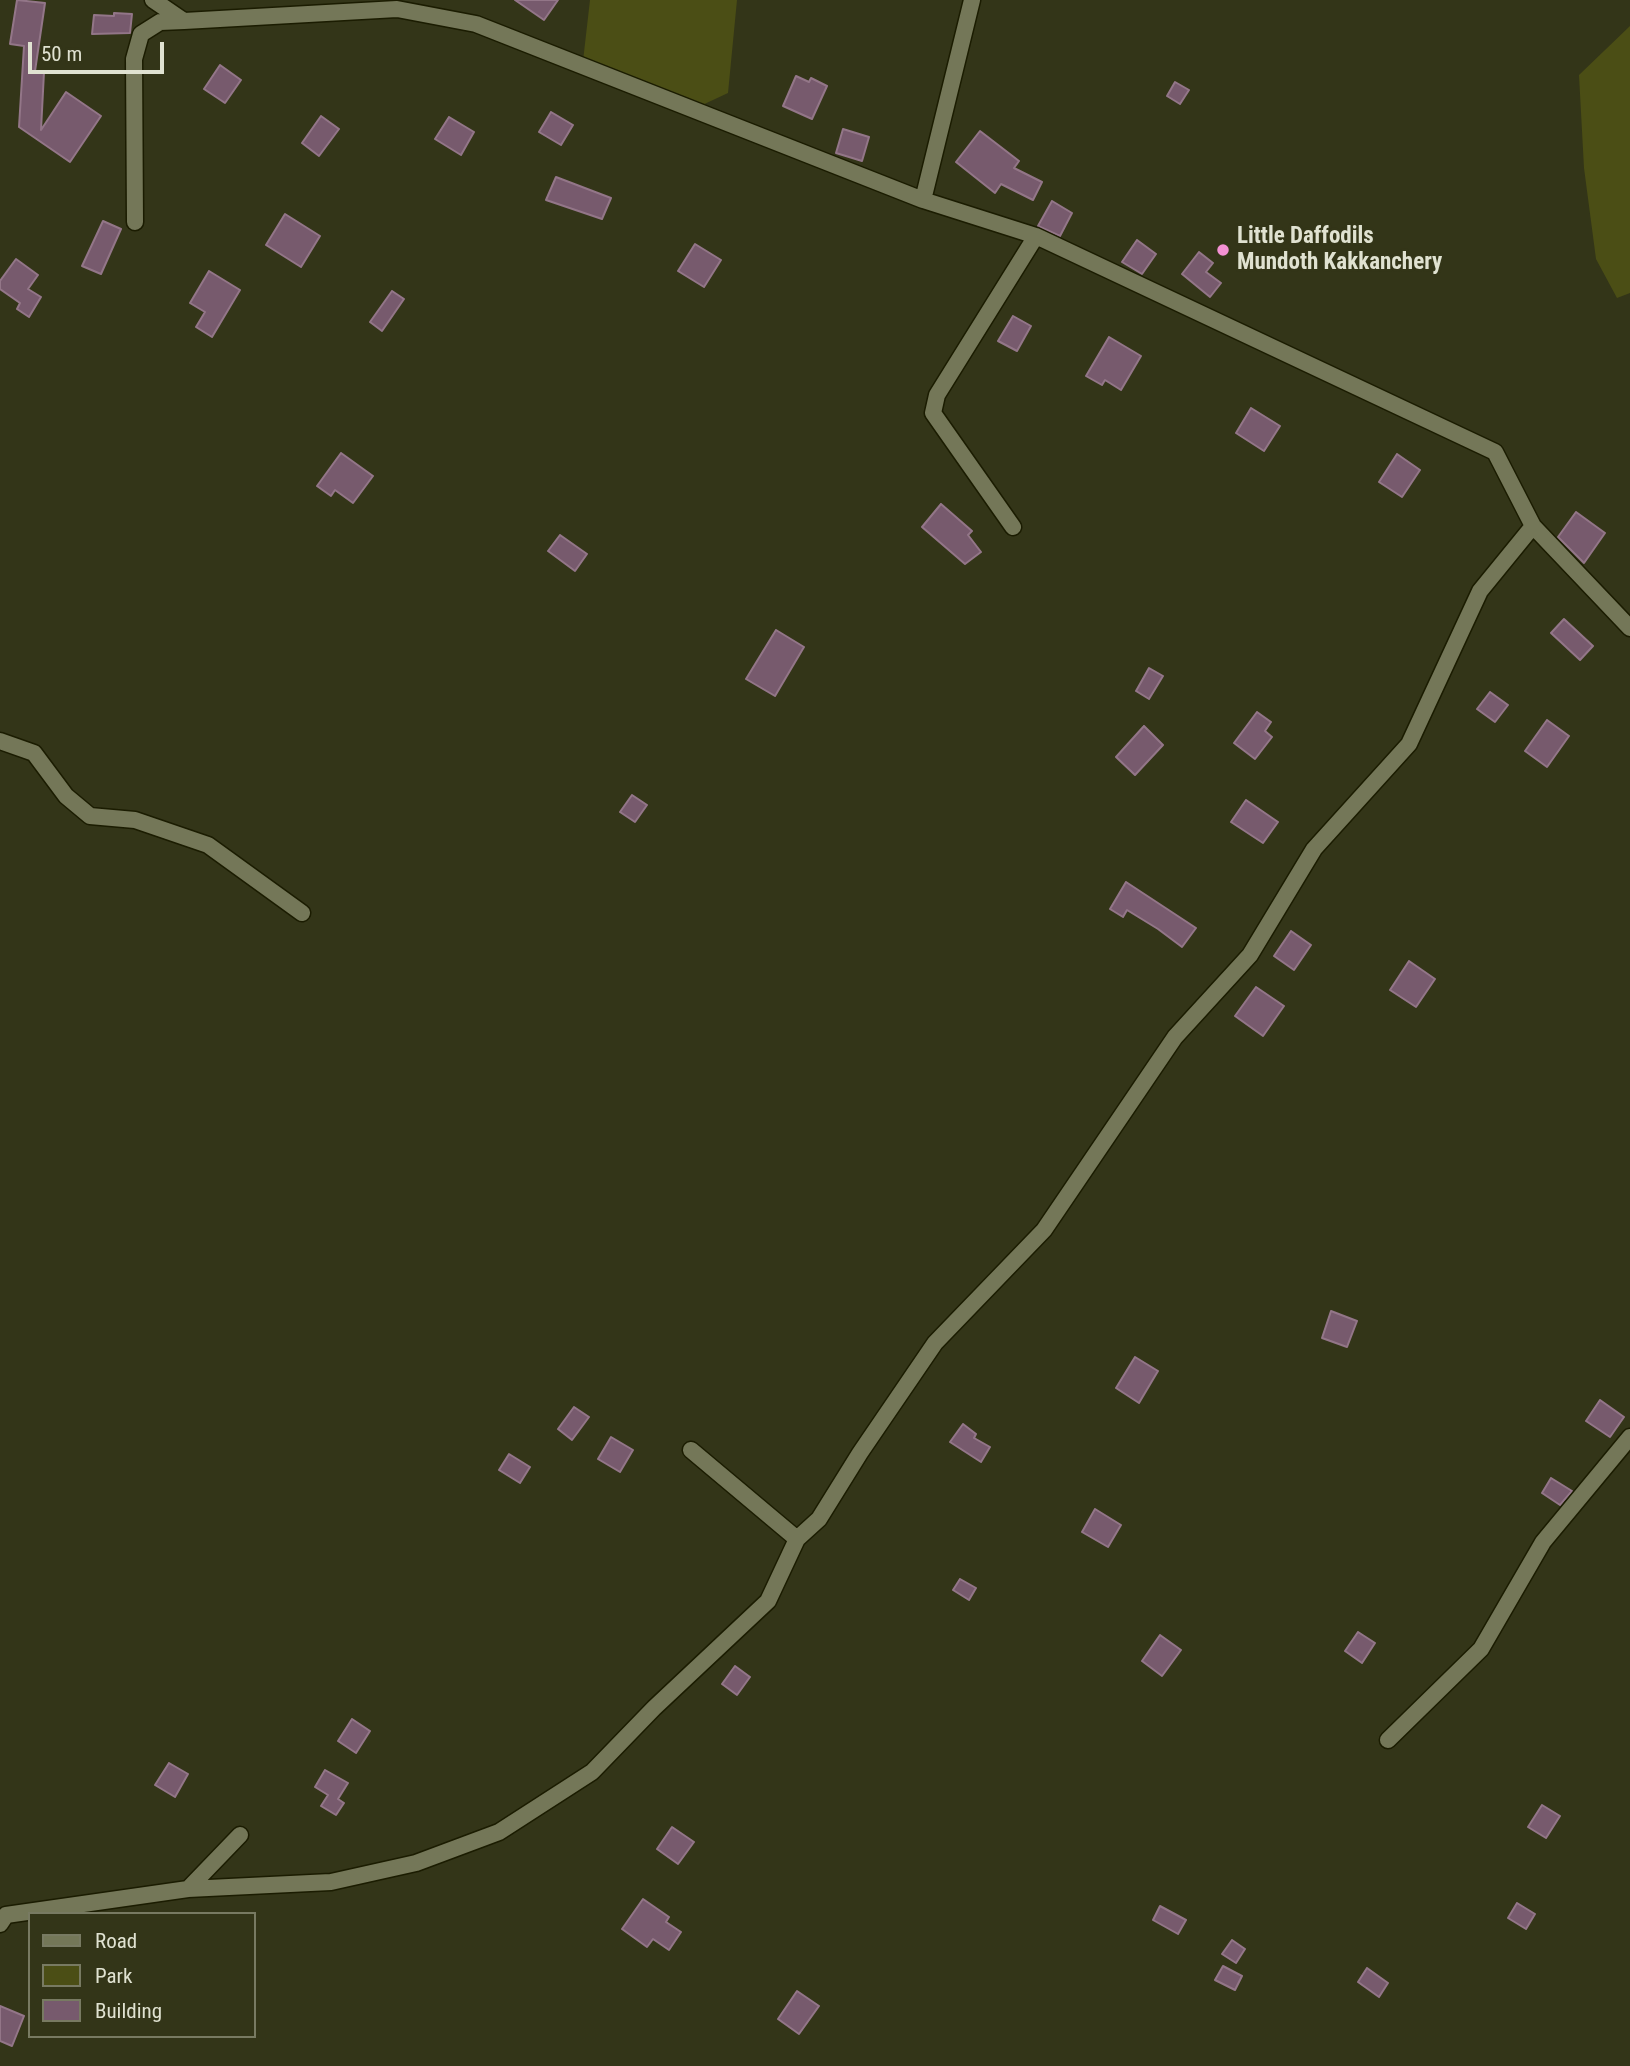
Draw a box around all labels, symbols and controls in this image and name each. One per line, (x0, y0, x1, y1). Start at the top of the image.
scale bar (32, 28, 168, 72)
text: 50 m (41, 42, 82, 66)
place label: Little Daffodils Mundoth Kakkanchery (1237, 223, 1442, 277)
marker: Little Daffodils Mundoth Kakkanchery (1215, 242, 1231, 258)
legend (28, 1912, 256, 2038)
text: Road (95, 1929, 137, 1953)
text: Park (95, 1964, 132, 1988)
text: Building (95, 1999, 162, 2023)

